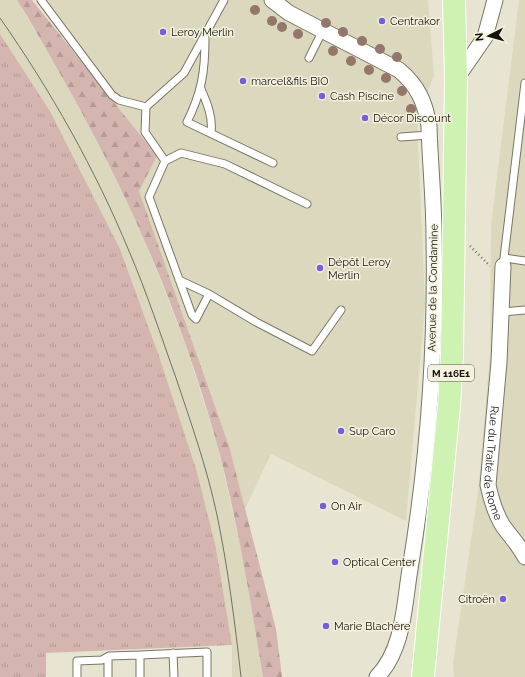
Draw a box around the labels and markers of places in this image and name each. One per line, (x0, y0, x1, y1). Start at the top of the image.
place label: Centrakor (390, 15, 440, 28)
marker: Centrakor (377, 16, 387, 26)
place label: Leroy Merlin (171, 26, 234, 39)
marker: Leroy Merlin (158, 27, 168, 37)
place label: marcel&fils BIO (251, 75, 329, 88)
marker: marcel&fils BIO (238, 76, 248, 86)
place label: Cash Piscine (330, 90, 394, 103)
marker: Cash Piscine (317, 91, 327, 101)
place label: Décor Discount (373, 112, 451, 125)
marker: Décor Discount (360, 113, 370, 123)
place label: Dépôt Leroy Merlin (328, 256, 391, 282)
marker: Dépôt Leroy Merlin (315, 263, 325, 273)
place label: Sup Caro (349, 425, 396, 438)
marker: Sup Caro (336, 426, 346, 436)
place label: On Air (331, 500, 362, 513)
marker: On Air (318, 501, 328, 511)
place label: Optical Center (343, 556, 416, 569)
marker: Optical Center (330, 557, 340, 567)
place label: Citroën (458, 593, 495, 606)
marker: Citroën (498, 594, 508, 604)
place label: Marie Blachère (334, 620, 411, 633)
marker: Marie Blachère (321, 621, 331, 631)

